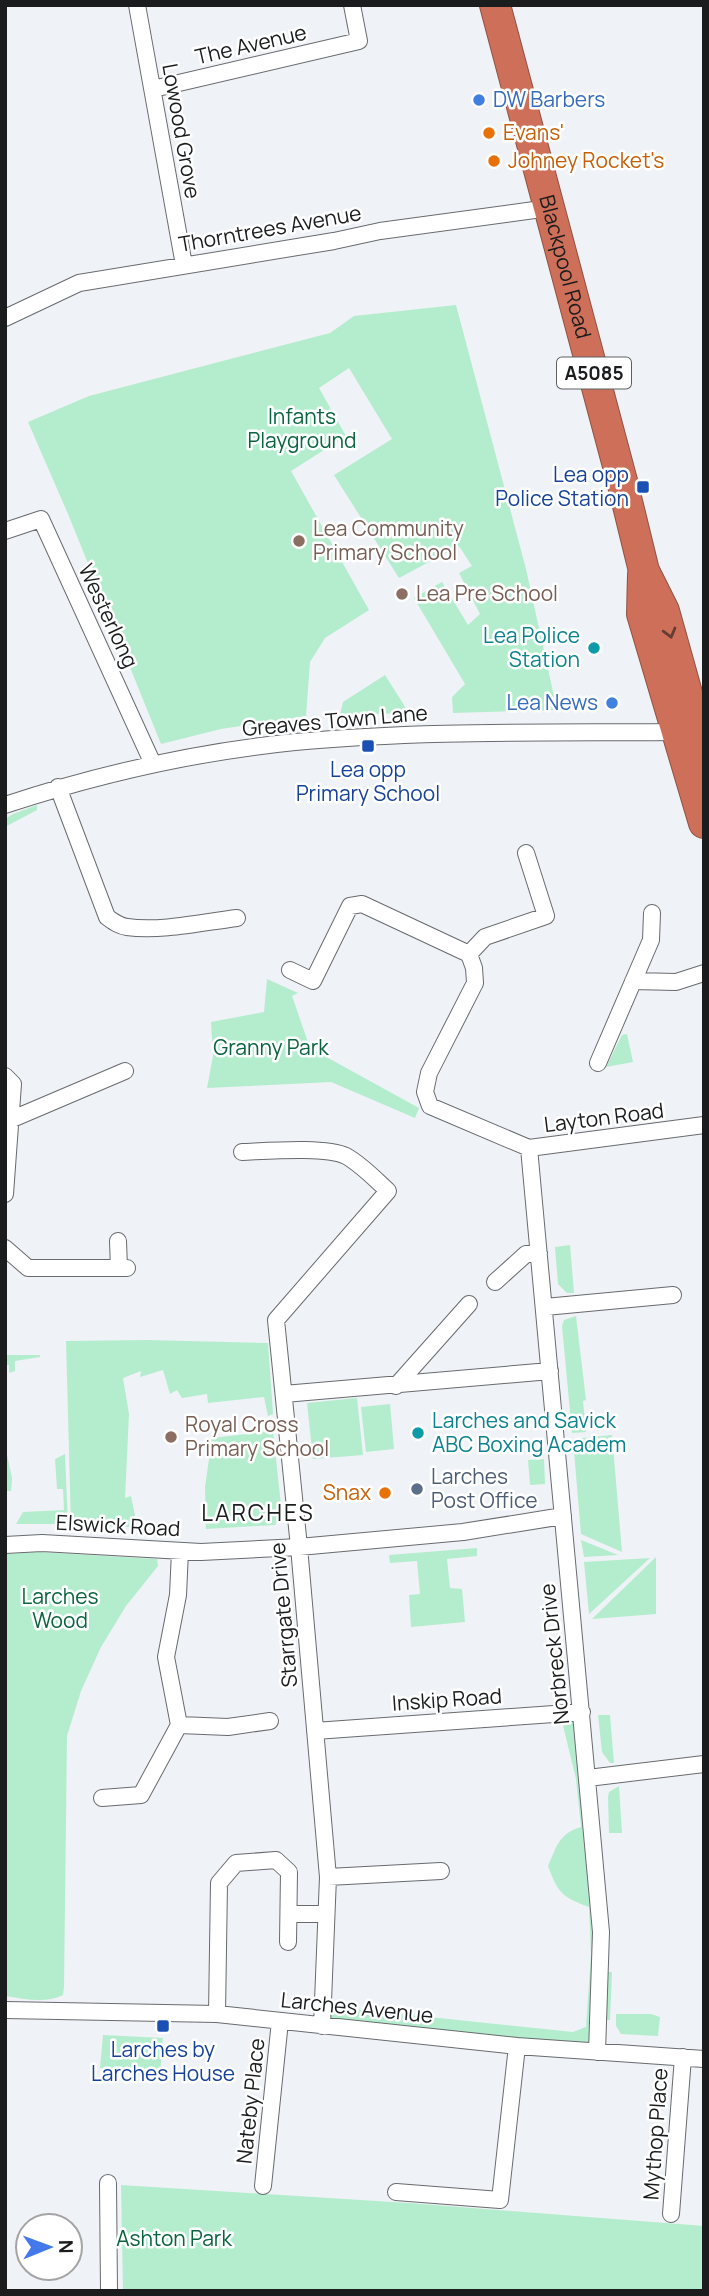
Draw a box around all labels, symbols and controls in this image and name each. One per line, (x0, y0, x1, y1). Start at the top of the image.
street label: The Avenue (192, 18, 309, 70)
street label: Lowood Grove (156, 61, 208, 201)
place label: DW Barbers (493, 85, 605, 113)
marker: DW Barbers (471, 92, 487, 108)
place label: Evans' (503, 118, 564, 146)
marker: Evans' (481, 125, 497, 141)
place label: Johney Rocket's (508, 146, 664, 174)
marker: Johney Rocket's (486, 153, 502, 169)
street label: Blackpool Road (533, 192, 598, 342)
street label: Thorntrees Avenue (176, 198, 363, 258)
road number: A5085 (557, 358, 631, 388)
park label: Infants Playground (248, 402, 356, 454)
place label: Lea opp Police Station (495, 460, 629, 512)
marker: Lea opp Police Station (635, 479, 651, 495)
place label: Lea Community Primary School (313, 514, 464, 566)
marker: Lea Community Primary School (291, 533, 307, 549)
street label: Westerlong (73, 559, 145, 672)
place label: Lea Pre School (416, 579, 558, 607)
marker: Lea Pre School (394, 586, 410, 602)
place label: Lea Police Station (483, 621, 580, 673)
one-way arrow (662, 627, 677, 639)
marker: Lea Police Station (586, 640, 602, 656)
place label: Lea News (506, 688, 598, 716)
marker: Lea News (604, 695, 620, 711)
street label: Greaves Town Lane (241, 698, 429, 742)
marker: Lea opp Primary School (360, 738, 376, 754)
place label: Lea opp Primary School (296, 755, 440, 807)
park label: Granny Park (213, 1033, 329, 1061)
street label: Layton Road (542, 1096, 665, 1138)
place label: Larches and Savick ABC Boxing Academ (432, 1406, 626, 1458)
place label: Royal Cross Primary School (185, 1410, 329, 1462)
marker: Larches and Savick ABC Boxing Academ (410, 1425, 426, 1441)
marker: Royal Cross Primary School (163, 1429, 179, 1445)
place label: Larches Post Office (431, 1462, 537, 1514)
place label: Snax (323, 1478, 371, 1506)
marker: Larches Post Office (409, 1481, 425, 1497)
marker: Snax (377, 1485, 393, 1501)
district label: LARCHES (201, 1496, 315, 1528)
street label: Elswick Road (55, 1508, 181, 1542)
street label: Starrgate Drive (263, 1541, 303, 1689)
park label: Larches Wood (21, 1582, 99, 1634)
street label: Norbreck Drive (533, 1582, 575, 1726)
street label: Inskip Road (391, 1681, 503, 1717)
street label: Larches Avenue (279, 1985, 435, 2029)
marker: Larches by Larches House (155, 2018, 171, 2034)
place label: Larches by Larches House (91, 2035, 235, 2087)
street label: Nateby Place (229, 2037, 271, 2165)
street label: Mythop Place (636, 2067, 674, 2201)
north arrow (14, 2212, 84, 2282)
park label: Ashton Park (116, 2224, 232, 2252)
text: N (53, 2240, 79, 2254)

